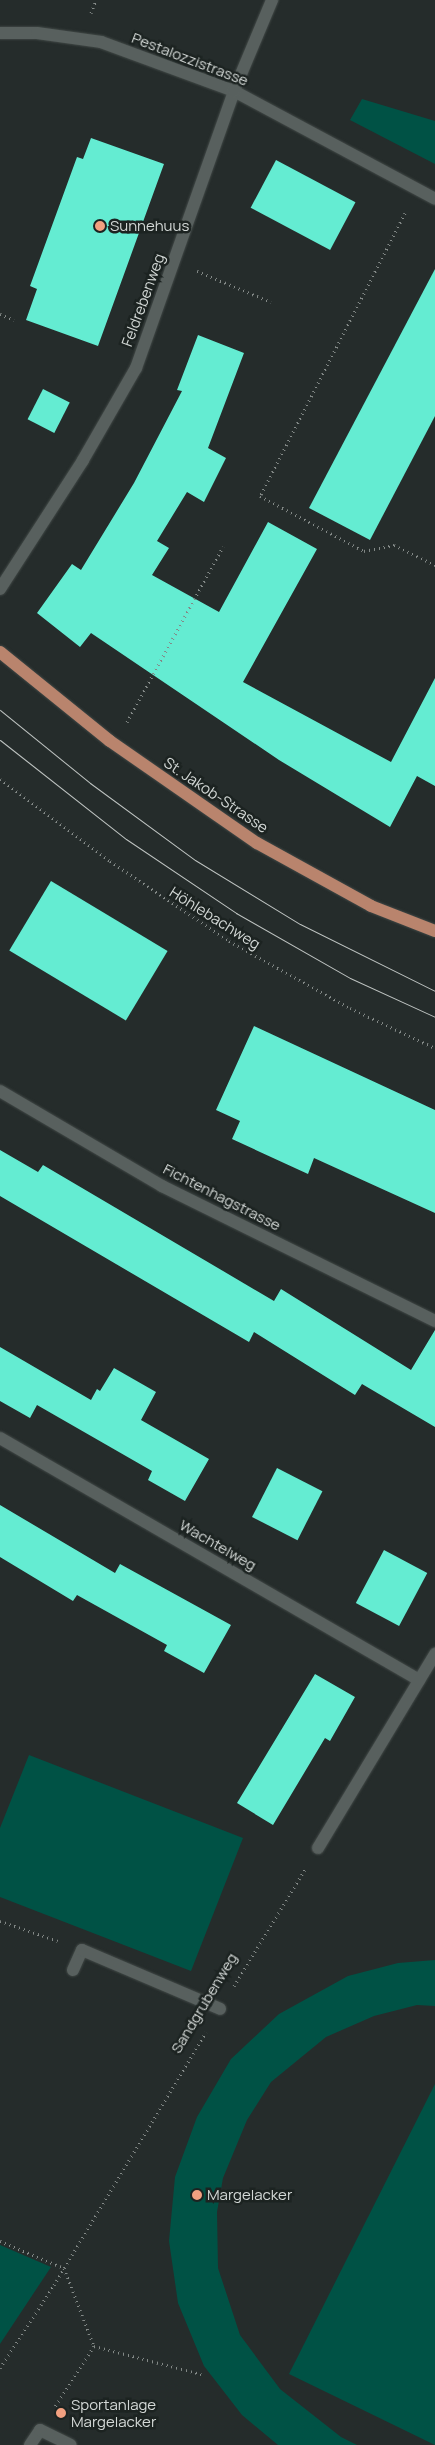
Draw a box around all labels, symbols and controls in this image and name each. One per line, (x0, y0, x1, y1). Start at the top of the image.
street label: Pestalozzistrasse (129, 29, 251, 89)
place label: Sunnehuus (110, 217, 189, 235)
marker: Sunnehuus (94, 220, 106, 232)
street label: Feldrebenweg (118, 251, 168, 349)
street label: St. Jakob-Strasse (160, 753, 272, 837)
street label: Höhlebachweg (166, 883, 264, 953)
street label: Fichtenhagstrasse (160, 1160, 284, 1234)
street label: Wachtelweg (176, 1516, 260, 1574)
street label: Sandgrubenweg (167, 1950, 241, 2056)
place label: Margelacker (207, 2186, 292, 2204)
marker: Margelacker (191, 2189, 203, 2201)
place label: Sportanlage Margelacker (71, 2395, 156, 2430)
marker: Sportanlage Margelacker (55, 2407, 67, 2419)

